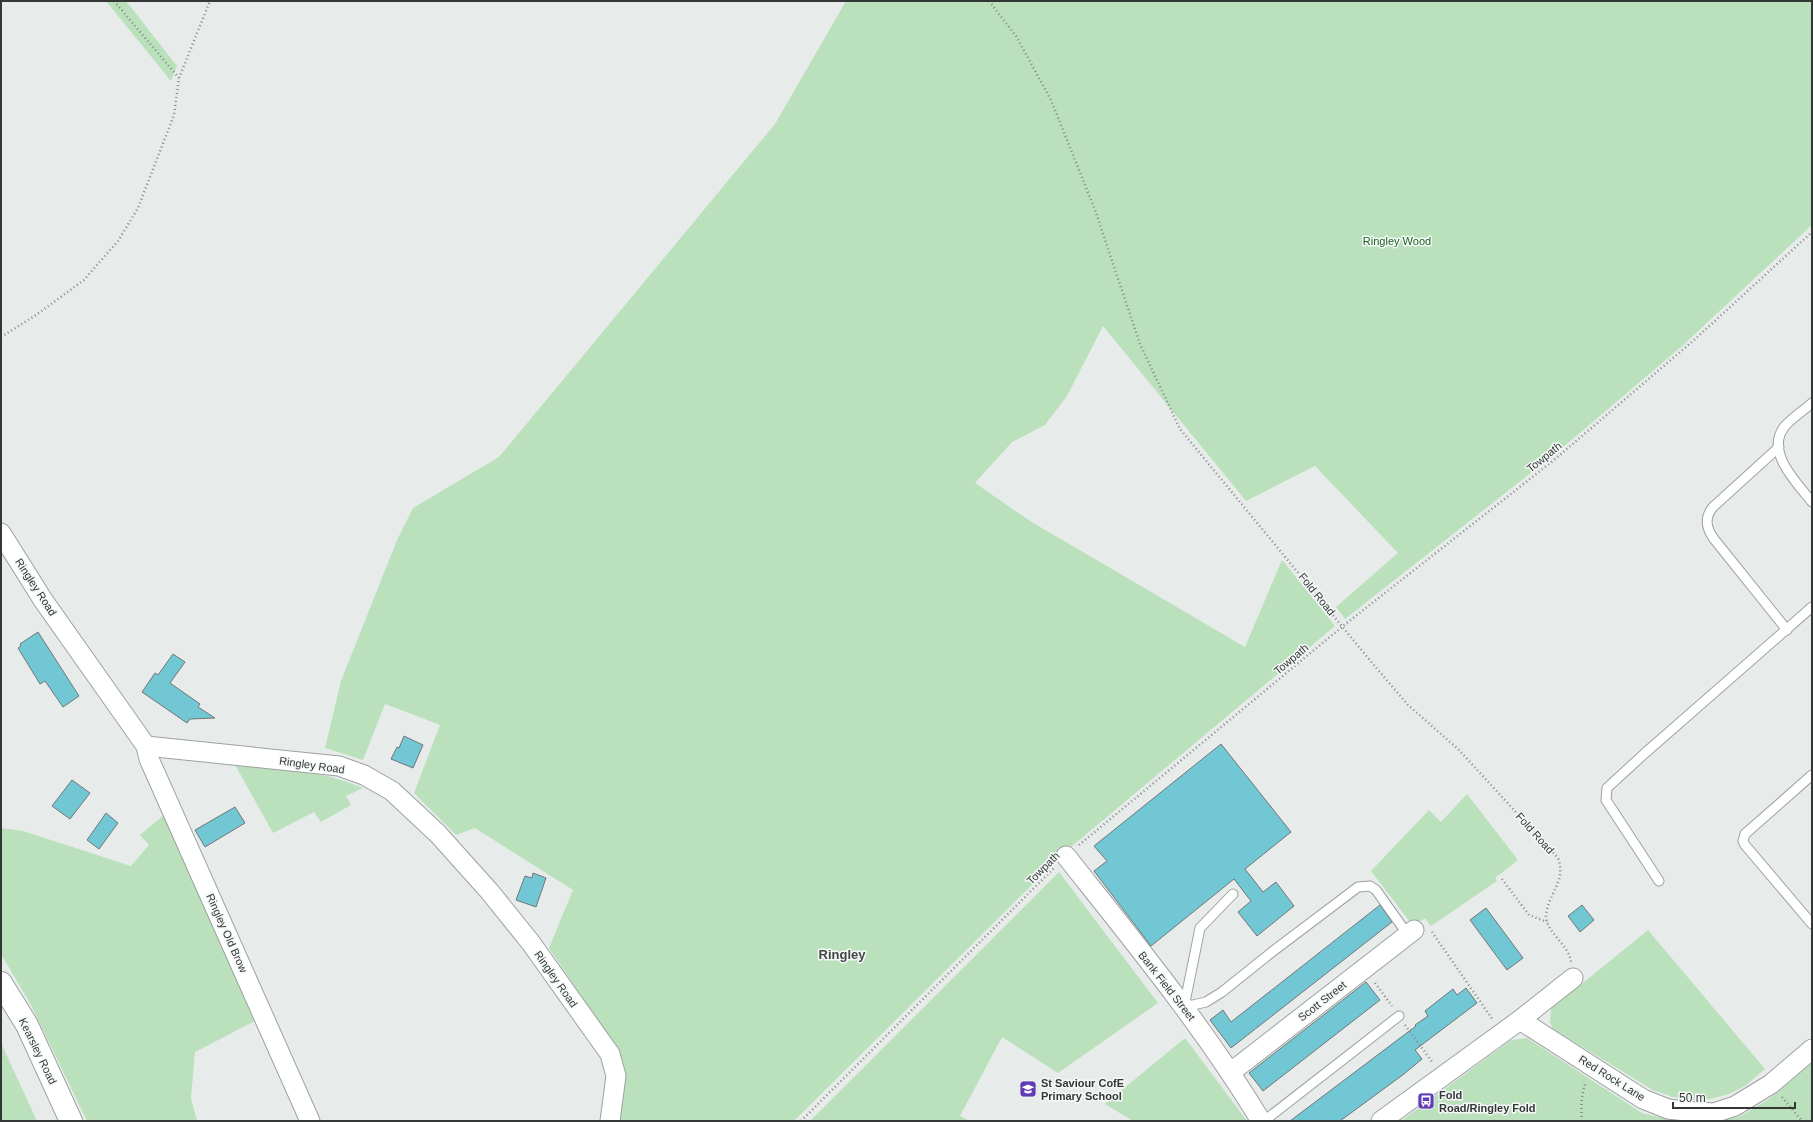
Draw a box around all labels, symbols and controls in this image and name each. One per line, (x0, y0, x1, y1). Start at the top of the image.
park label: Ringley Wood (1363, 235, 1431, 247)
street label: Towpath (1524, 439, 1564, 475)
street label: Ringley Road (13, 556, 59, 618)
street label: Fold Road (1296, 570, 1338, 618)
street label: Towpath (1271, 641, 1311, 677)
street label: Ringley Road (278, 754, 346, 776)
street label: Fold Road (1514, 810, 1556, 856)
street label: Towpath (1024, 849, 1062, 887)
street label: Ringley Old Brow (204, 892, 250, 974)
district label: Ringley (819, 947, 866, 962)
street label: Ringley Road (532, 949, 580, 1009)
street label: Bank Field Street (1136, 949, 1198, 1023)
street label: Scott Street (1296, 979, 1348, 1023)
street label: Kearsley Road (17, 1016, 59, 1086)
street label: Red Rock Lane (1577, 1053, 1647, 1103)
place label: St Saviour CofE Primary School (1041, 1077, 1124, 1102)
school or university icon: St Saviour CofE Primary School (1018, 1079, 1038, 1099)
scale bar (1673, 1084, 1795, 1110)
place label: Fold Road/Ringley Fold (1439, 1089, 1536, 1114)
bus stop icon: Fold Road/Ringley Fold (1416, 1091, 1436, 1111)
text: 50 m (1679, 1091, 1706, 1105)

